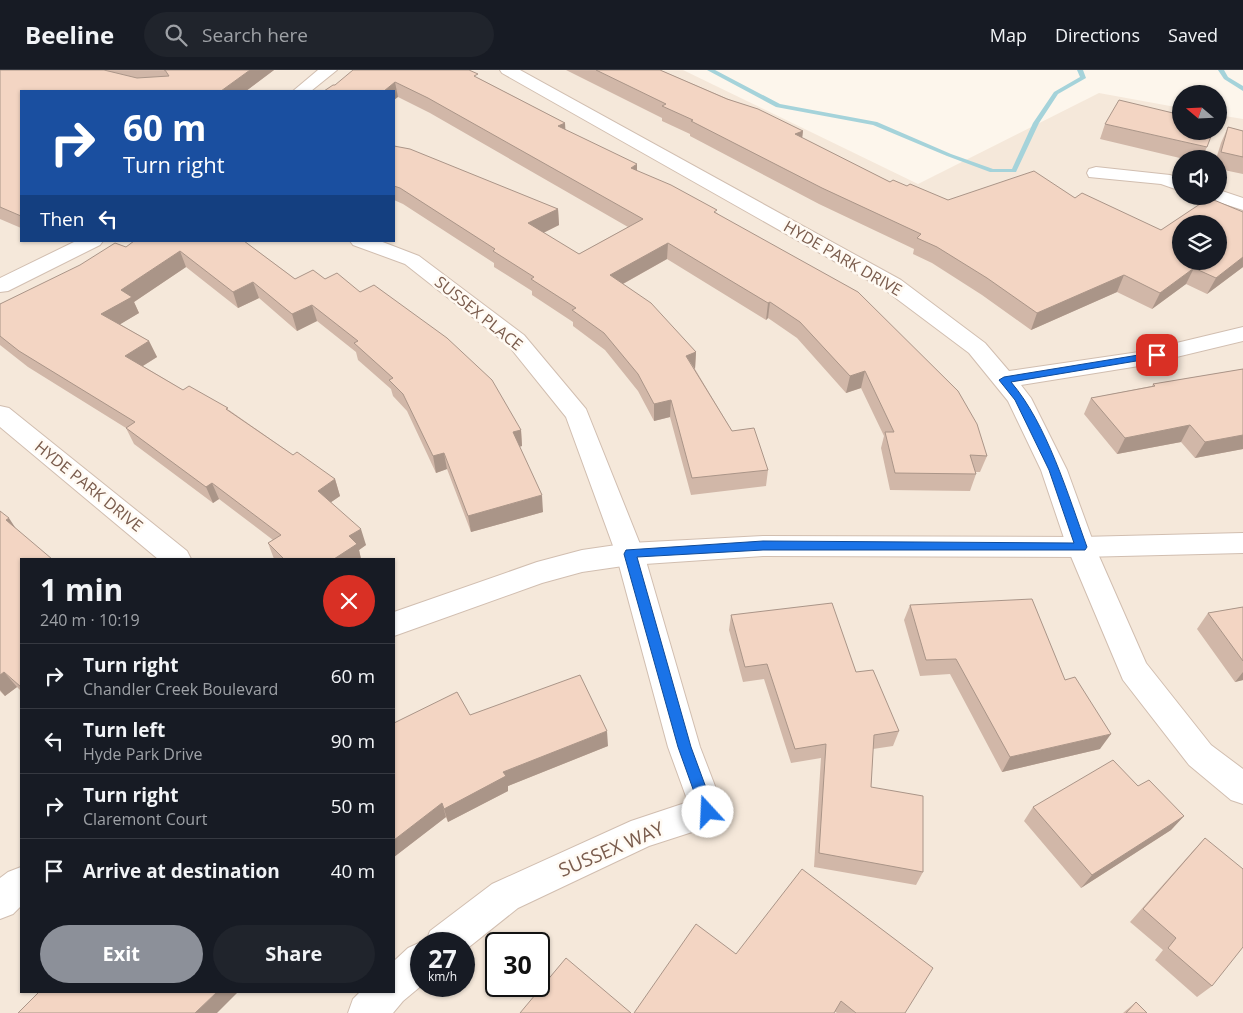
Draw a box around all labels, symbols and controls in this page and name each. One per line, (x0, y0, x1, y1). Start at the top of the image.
search box (144, 12, 494, 57)
text: Beeline (25, 18, 114, 51)
icon: search (162, 21, 190, 49)
text: Search here (202, 22, 308, 48)
text: Map (990, 23, 1027, 47)
text: Directions (1055, 23, 1140, 47)
text: Saved (1168, 23, 1218, 47)
north arrow (1172, 85, 1228, 140)
map controls (1172, 85, 1227, 270)
text: 60 m (123, 104, 206, 151)
icon: right (40, 110, 105, 175)
text: Turn right (123, 149, 225, 179)
button: sound (1172, 150, 1227, 205)
icon: left (94, 205, 122, 233)
text: Then (40, 206, 84, 232)
street label: HYDE PARK DRIVE (780, 215, 906, 301)
button: layers (1172, 215, 1227, 270)
street label: SUSSEX PLACE (430, 271, 528, 355)
pin (1136, 334, 1178, 376)
icon: arrive (1143, 341, 1171, 369)
street label: HYDE PARK DRIVE (30, 435, 148, 537)
text: 1 min (40, 569, 123, 610)
button: close (323, 575, 375, 627)
text: 240 m · 10:19 (40, 609, 140, 631)
text: Turn right (83, 652, 178, 678)
icon: right (40, 662, 68, 690)
text: 60 m (331, 663, 375, 689)
text: Chandler Creek Boulevard (83, 678, 278, 700)
text: Turn left (83, 717, 165, 743)
icon: left (40, 727, 68, 755)
text: 90 m (331, 728, 375, 754)
text: Hyde Park Drive (83, 743, 203, 765)
text: Turn right (83, 782, 178, 808)
position arrow (681, 785, 733, 837)
icon: right (40, 792, 68, 820)
text: 50 m (331, 793, 375, 819)
text: Claremont Court (83, 808, 207, 830)
street label: SUSSEX WAY (554, 815, 668, 883)
icon: arrive (40, 857, 68, 885)
text: Arrive at destination (83, 858, 280, 884)
text: 40 m (331, 858, 375, 884)
button: Exit (40, 925, 203, 983)
button: Share (213, 925, 375, 983)
speed limit sign: 30 (485, 932, 550, 997)
text: 27 (428, 941, 457, 975)
text: km/h (428, 968, 457, 985)

